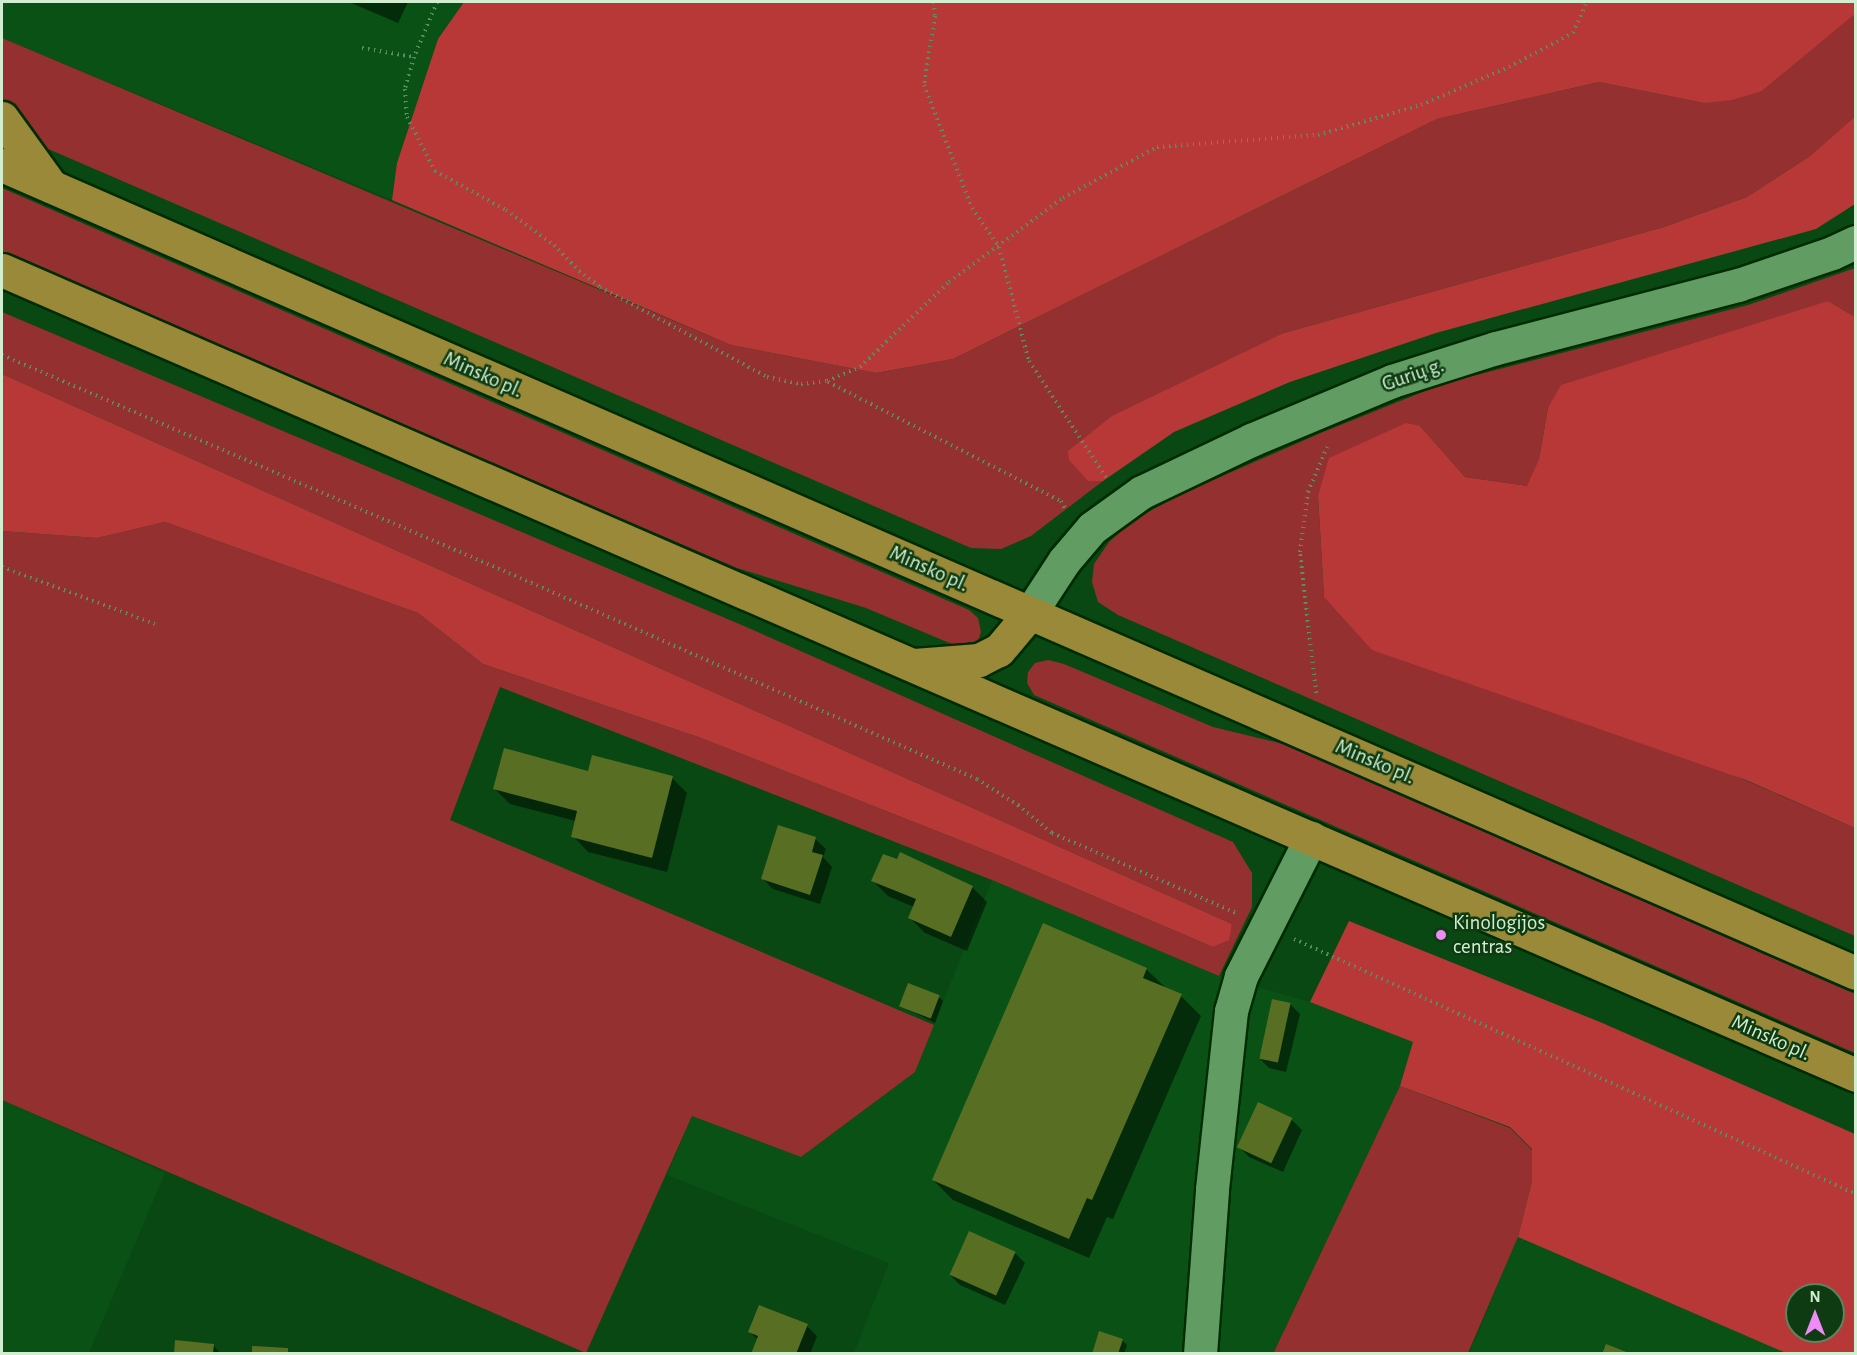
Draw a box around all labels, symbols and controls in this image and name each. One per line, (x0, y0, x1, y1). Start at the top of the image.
street label: Minsko pl. (440, 346, 526, 404)
street label: Gurių g. (1379, 353, 1447, 397)
street label: Minsko pl. (886, 540, 972, 598)
street label: Minsko pl. (1331, 734, 1419, 790)
place label: Kinologijos centras (1453, 910, 1545, 960)
marker: Kinologijos centras (1434, 928, 1448, 942)
street label: Minsko pl. (1728, 1009, 1814, 1067)
north arrow (1785, 1283, 1845, 1343)
text: N (1809, 1289, 1821, 1305)

